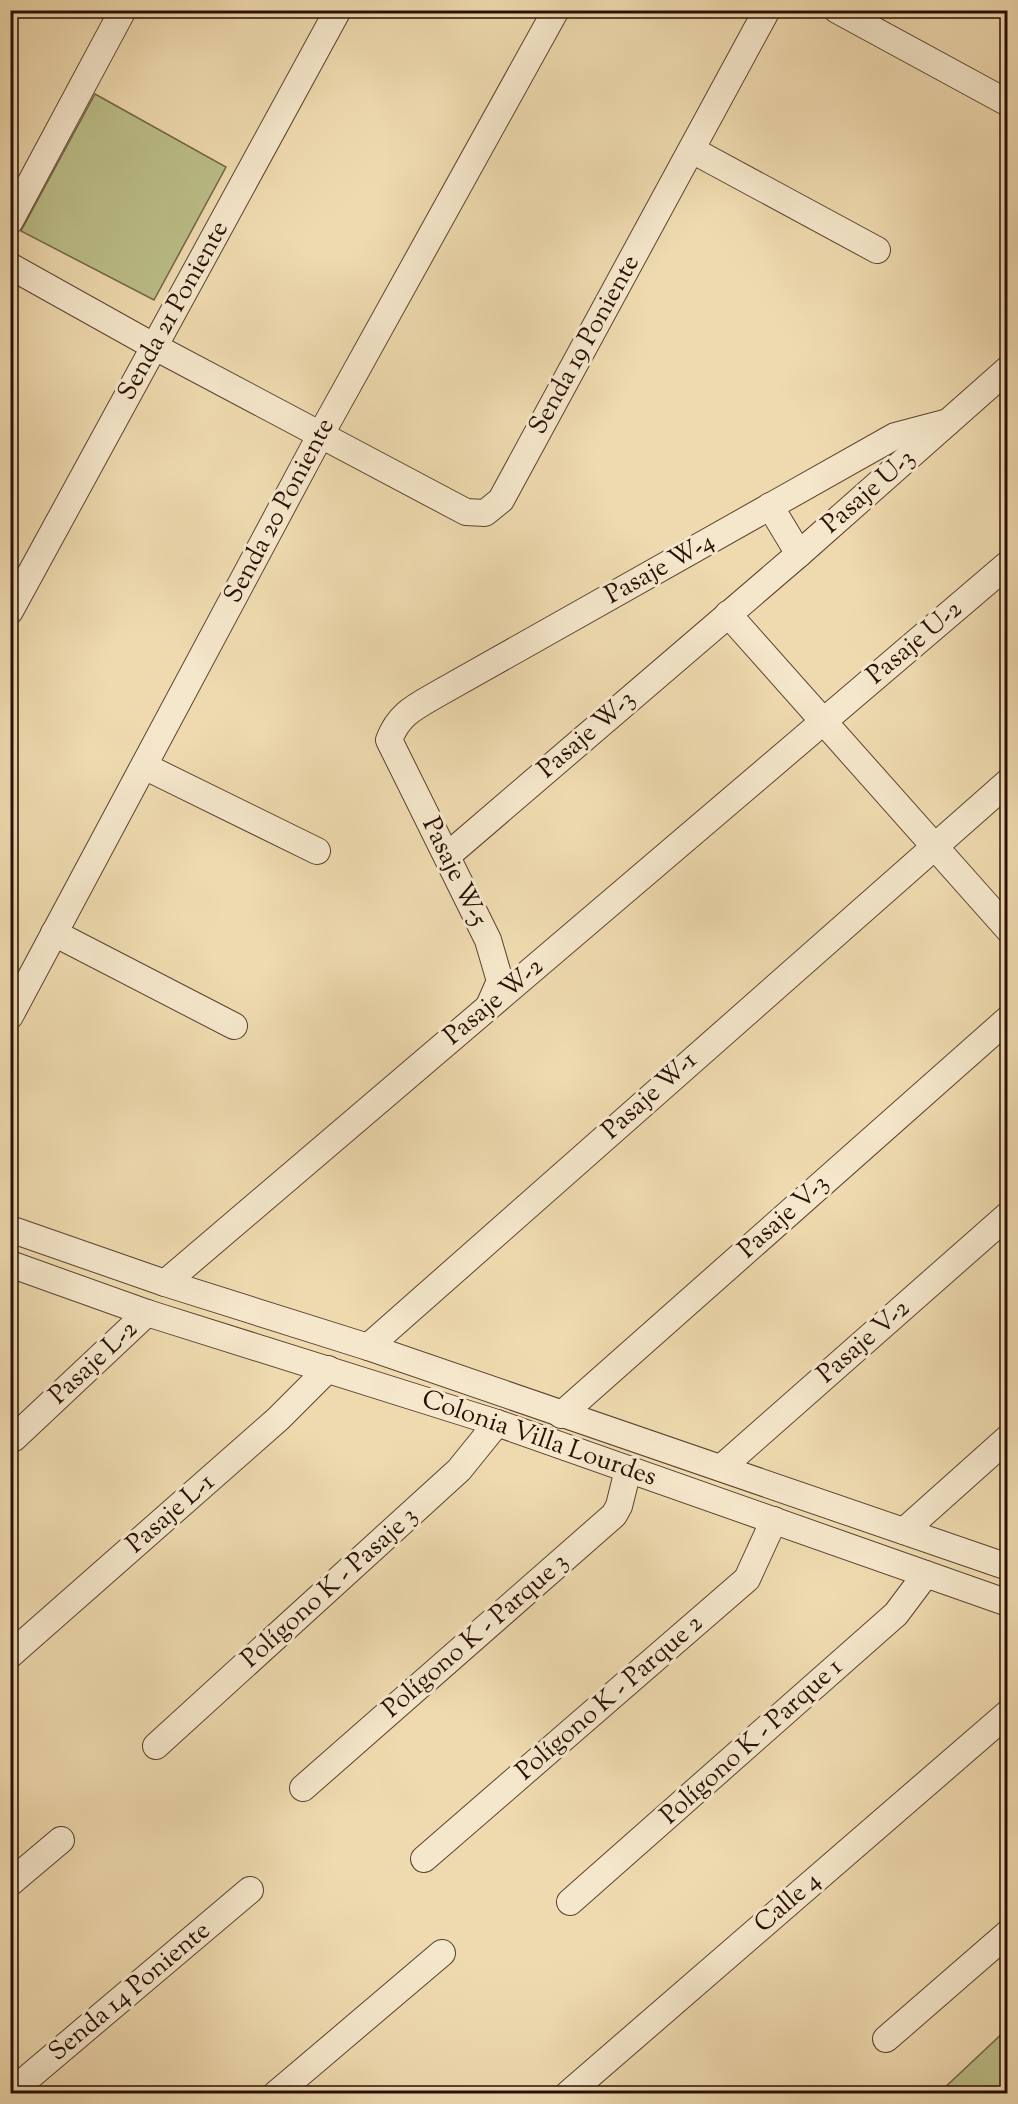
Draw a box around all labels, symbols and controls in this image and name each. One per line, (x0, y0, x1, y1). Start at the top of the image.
street label: Senda 21 Poniente (109, 215, 239, 407)
street label: Senda 19 Poniente (520, 248, 650, 442)
street label: Senda 20 Poniente (216, 412, 344, 610)
street label: Pasaje U-3 (814, 441, 924, 543)
street label: Pasaje W-4 (599, 524, 721, 614)
street label: Pasaje U-2 (859, 592, 971, 694)
street label: Pasaje W-3 (530, 682, 644, 788)
street label: Pasaje W-5 (412, 811, 496, 933)
street label: Pasaje W-2 (436, 949, 552, 1055)
street label: Pasaje W-1 (594, 1043, 706, 1149)
street label: Pasaje V-3 (730, 1166, 838, 1268)
street label: Pasaje V-2 (809, 1291, 919, 1393)
street label: Pasaje L-2 (41, 1312, 147, 1414)
street label: Colonia Villa Lourdes (417, 1381, 661, 1497)
street label: Pasaje L-1 (119, 1465, 223, 1563)
street label: Polígono K - Pasaje 3 (234, 1499, 426, 1677)
street label: Polígono K - Parque 3 (375, 1545, 577, 1727)
street label: Polígono K - Parque 2 (508, 1606, 712, 1790)
street label: Polígono K - Parque 1 (653, 1650, 851, 1834)
street label: Calle 4 (747, 1864, 829, 1942)
street label: Senda 14 Poniente (41, 1913, 219, 2071)

